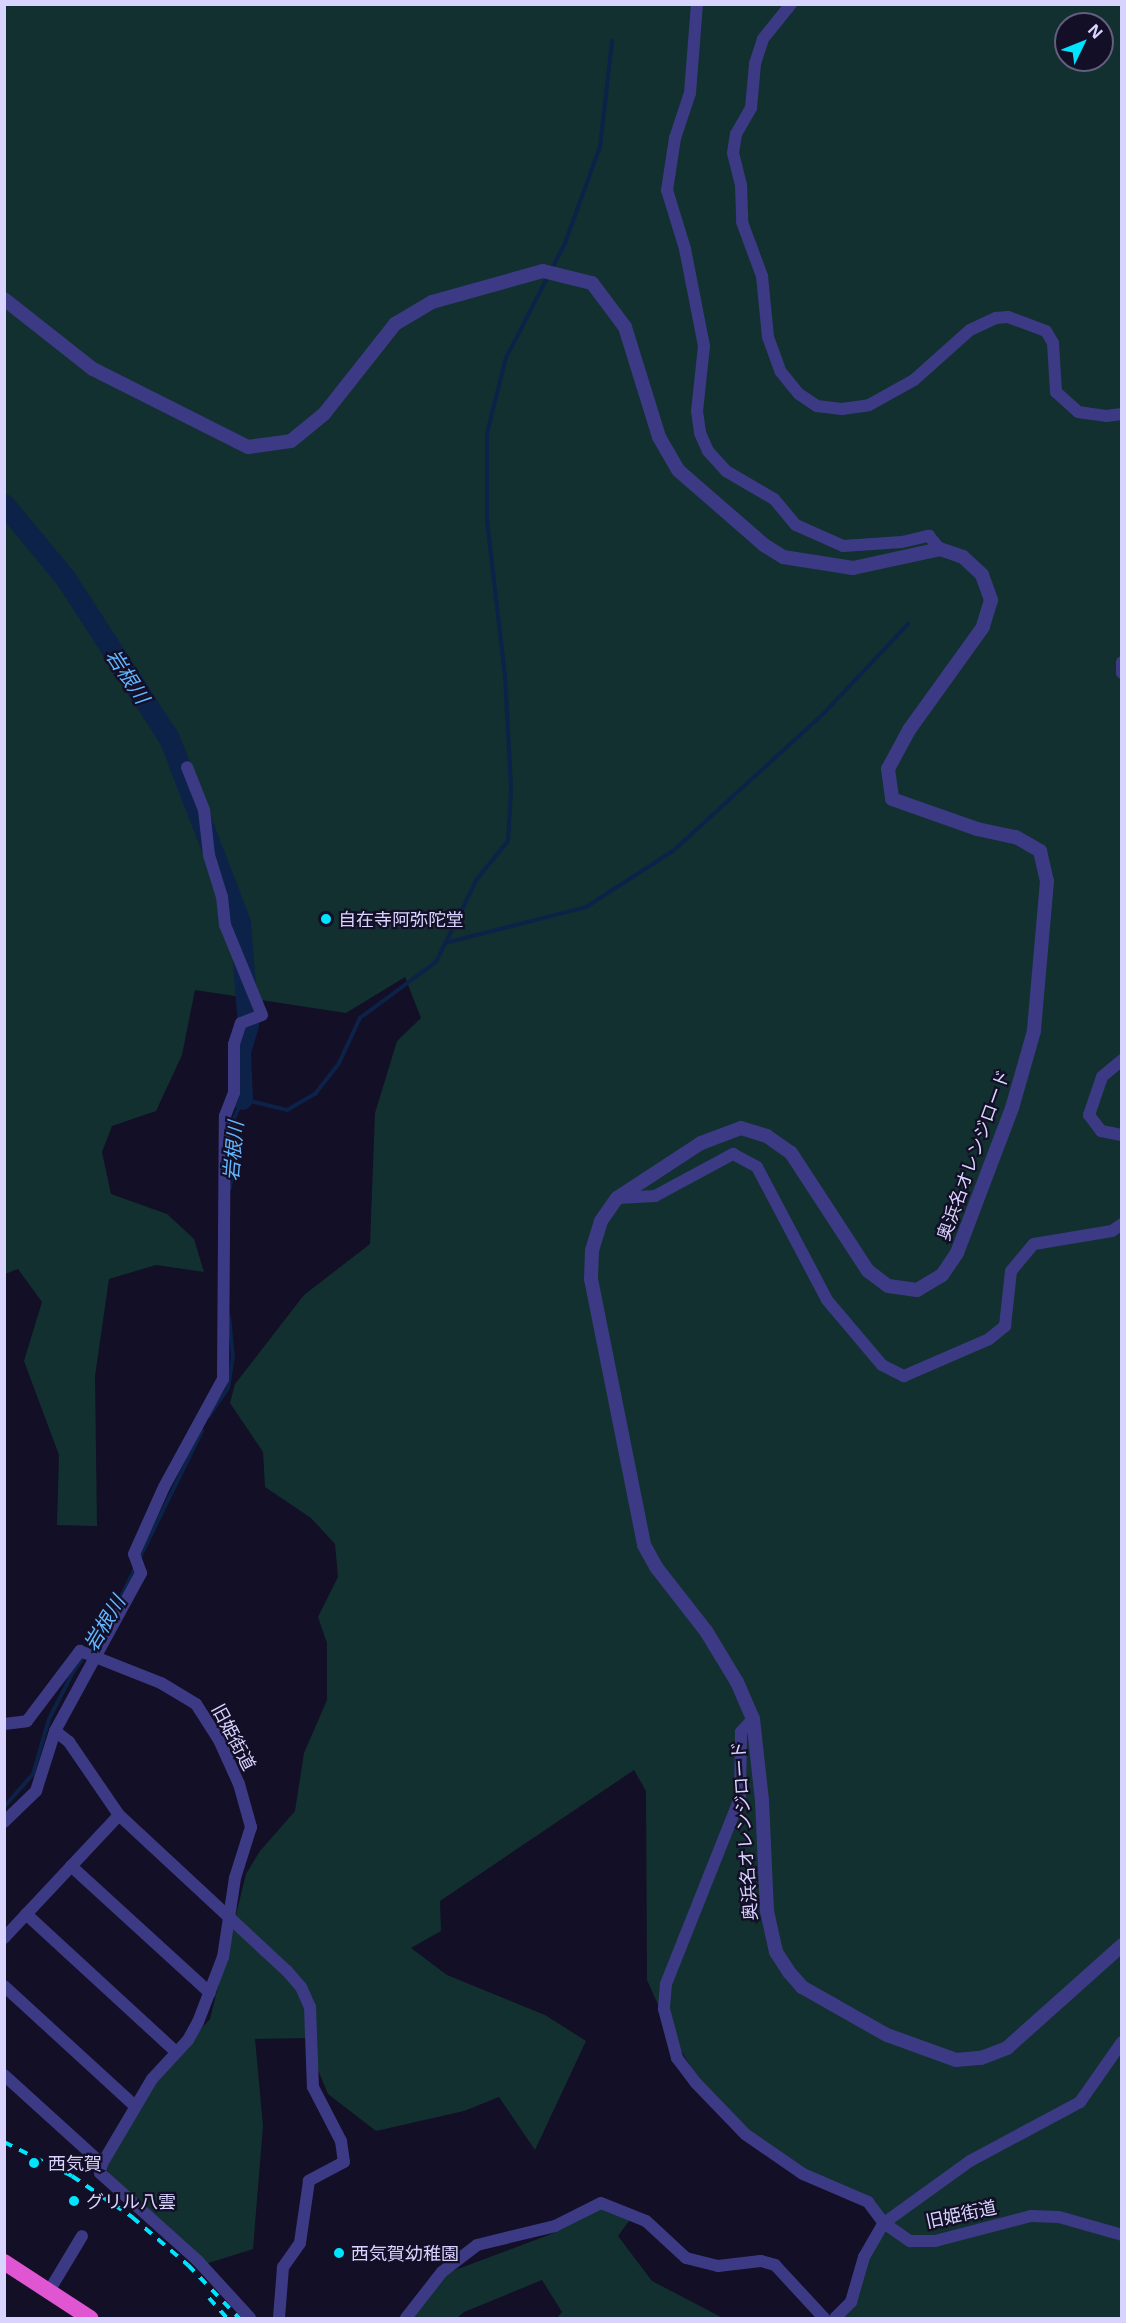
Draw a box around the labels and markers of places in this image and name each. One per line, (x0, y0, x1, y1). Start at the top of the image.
place label: 自在寺阿弥陀堂 (338, 908, 464, 930)
marker: 自在寺阿弥陀堂 (319, 912, 333, 926)
place label: 西気賀 (48, 2152, 102, 2174)
marker: 西気賀 (25, 2154, 43, 2172)
place label: グリル八雲 (86, 2190, 176, 2212)
marker: グリル八雲 (67, 2194, 81, 2208)
place label: 西気賀幼稚園 (351, 2242, 459, 2264)
marker: 西気賀幼稚園 (332, 2246, 346, 2260)

